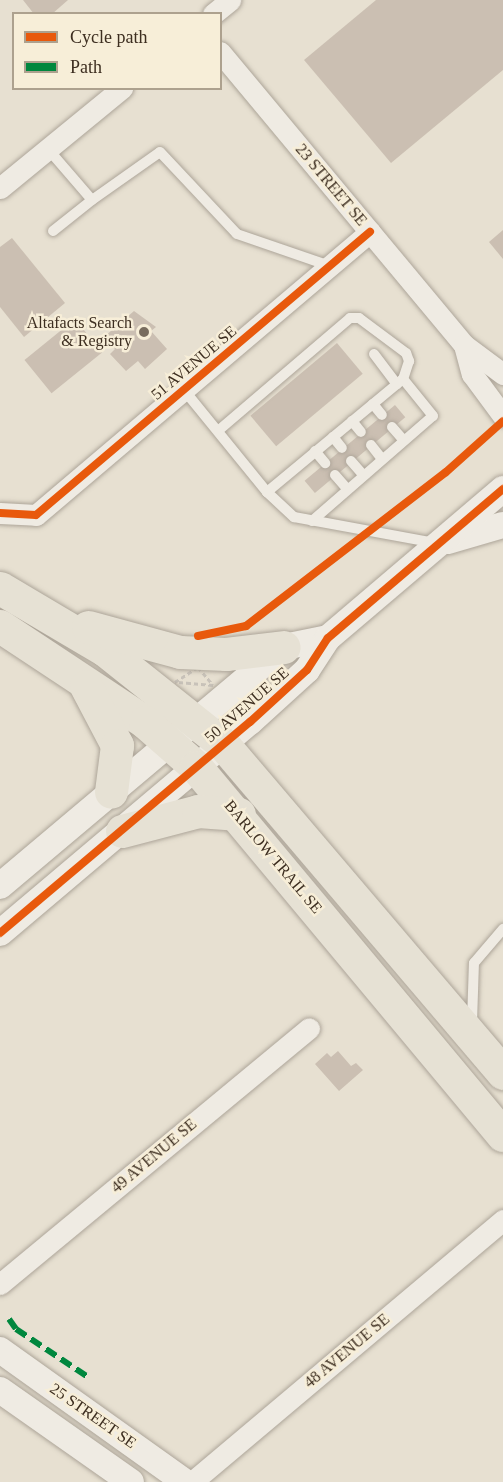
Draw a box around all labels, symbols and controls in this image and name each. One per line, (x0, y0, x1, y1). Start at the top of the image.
legend (12, 12, 222, 90)
text: Cycle path (70, 27, 147, 47)
text: Path (70, 57, 102, 77)
street label: 23 STREET SE (291, 140, 371, 230)
place label: Altafacts Search & Registry (27, 313, 132, 351)
street label: 51 AVENUE SE (147, 321, 241, 405)
marker: Altafacts Search & Registry (137, 325, 151, 339)
street label: 50 AVENUE SE (201, 663, 293, 747)
street label: BARLOW TRAIL SE (220, 796, 326, 918)
street label: 49 AVENUE SE (107, 1114, 201, 1198)
street label: 48 AVENUE SE (300, 1309, 394, 1393)
street label: 25 STREET SE (46, 1379, 140, 1453)

